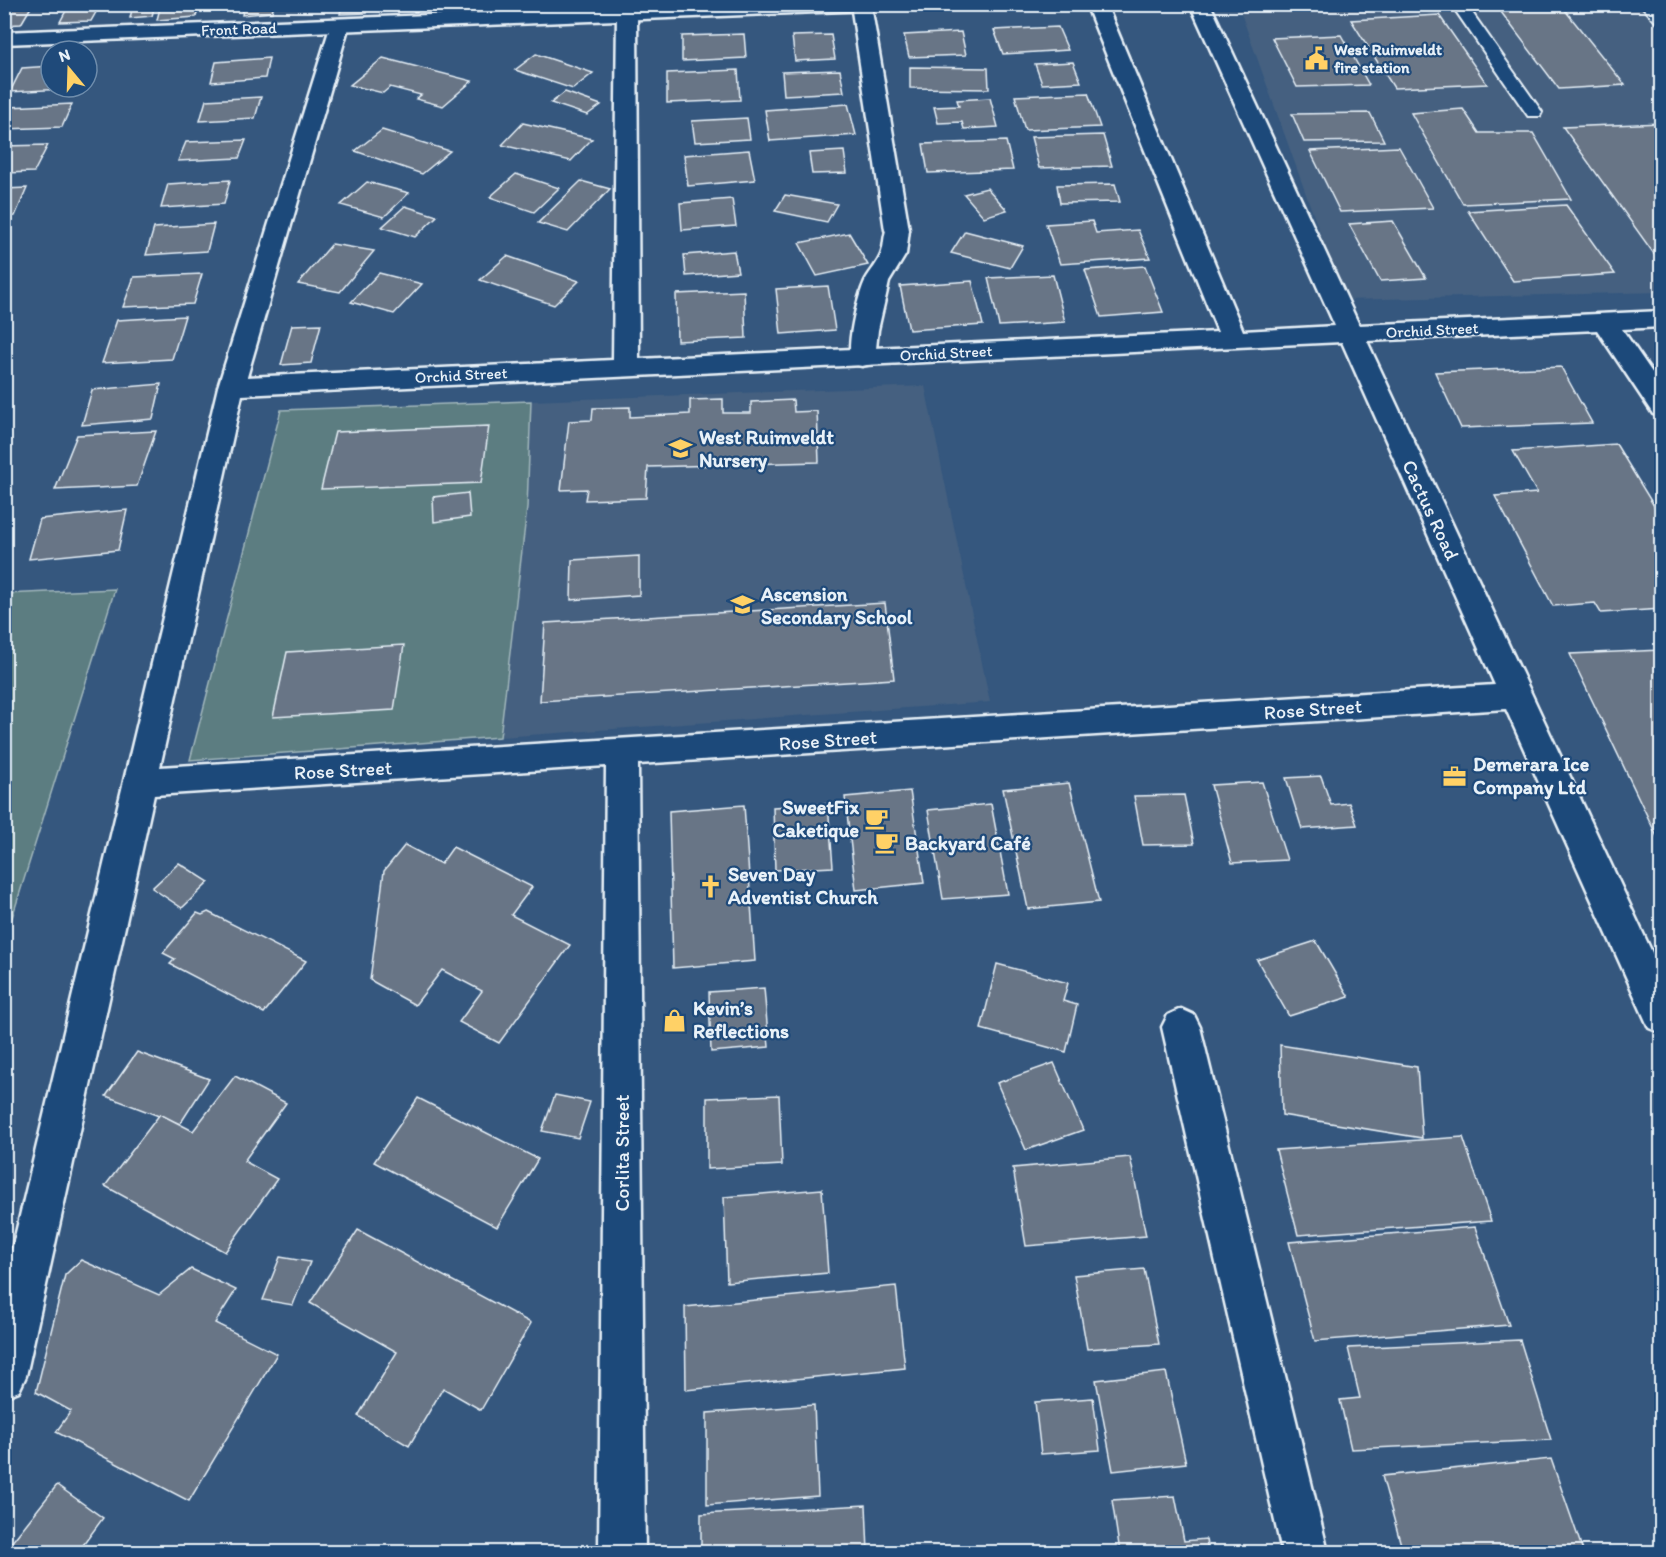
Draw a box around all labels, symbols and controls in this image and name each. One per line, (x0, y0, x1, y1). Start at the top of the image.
street label: Front Road (201, 18, 277, 40)
north arrow (39, 39, 99, 99)
place label: West Ruimveldt fire station (1334, 40, 1442, 77)
text: N (56, 45, 72, 66)
public building icon: West Ruimveldt fire station (1303, 45, 1329, 71)
street label: Orchid Street (1385, 318, 1479, 342)
street label: Orchid Street (899, 341, 993, 365)
street label: Orchid Street (414, 363, 508, 387)
place label: West Ruimveldt Nursery (699, 425, 834, 473)
school or university icon: West Ruimveldt Nursery (668, 436, 694, 462)
street label: Cactus Road (1397, 456, 1465, 564)
place label: Ascension Secondary School (760, 582, 913, 630)
school or university icon: Ascension Secondary School (730, 592, 756, 618)
street label: Rose Street (1263, 694, 1363, 724)
street label: Rose Street (778, 725, 878, 755)
place label: Demerara Ice Company Ltd (1473, 752, 1590, 800)
street label: Rose Street (293, 755, 393, 785)
office icon: Demerara Ice Company Ltd (1442, 763, 1468, 789)
place label: SweetFix Caketique (773, 795, 860, 843)
cafe icon: SweetFix Caketique (864, 805, 890, 831)
cafe icon: Backyard Café (874, 830, 900, 856)
place label: Backyard Café (905, 831, 1031, 856)
place label: Seven Day Adventist Church (727, 862, 878, 909)
church icon: Seven Day Adventist Church (697, 873, 723, 899)
place label: Kevin’s Reflections (693, 996, 789, 1043)
shop icon: Kevin’s Reflections (662, 1007, 688, 1033)
street label: Corlita Street (610, 1094, 634, 1212)

